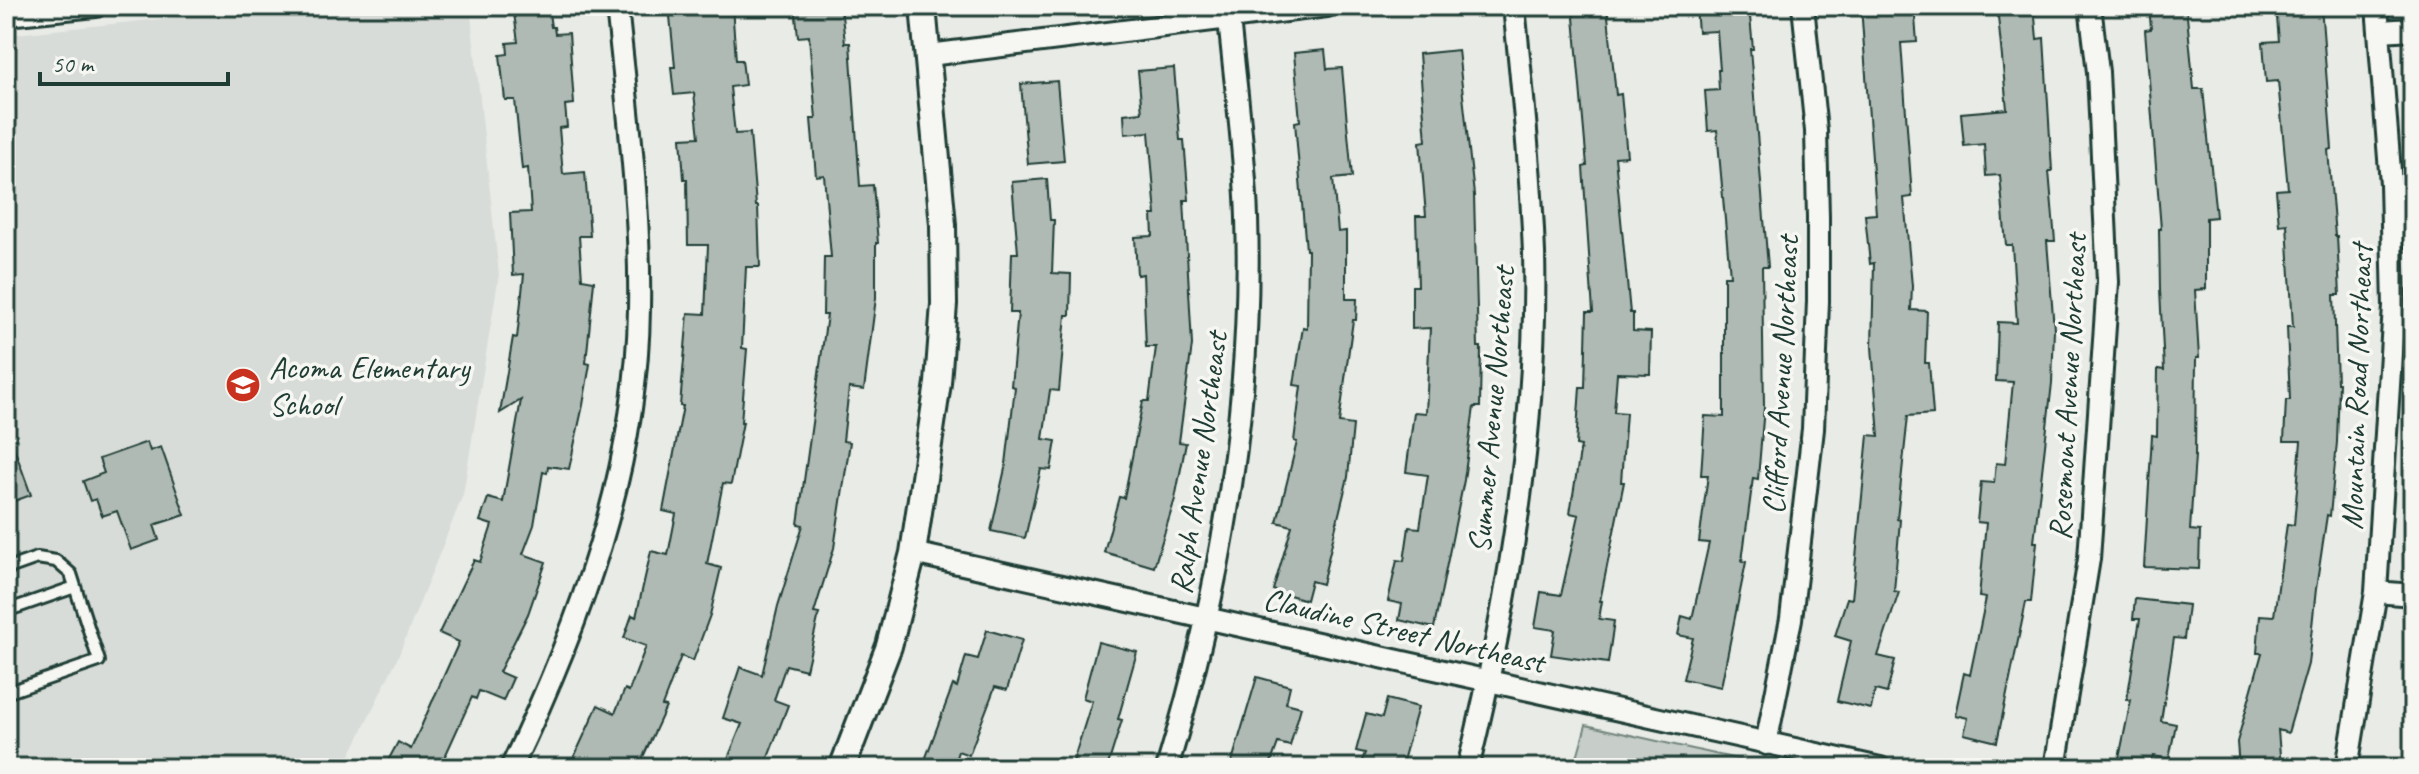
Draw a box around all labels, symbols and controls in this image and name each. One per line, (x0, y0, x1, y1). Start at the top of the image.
scale bar (40, 36, 228, 86)
text: 50 m (52, 49, 95, 79)
street label: Rosemont Avenue Northeast (2039, 229, 2096, 541)
street label: Clifford Avenue Northeast (1753, 231, 1808, 515)
street label: Mountain Road Northeast (2331, 239, 2382, 530)
street label: Summer Avenue Northeast (1459, 262, 1525, 555)
street label: Ralph Avenue Northeast (1160, 326, 1238, 597)
place label: Acoma Elementary School (269, 347, 472, 425)
school or university icon: Acoma Elementary School (224, 366, 262, 404)
street label: Claudine Street Northeast (1259, 578, 1552, 684)

